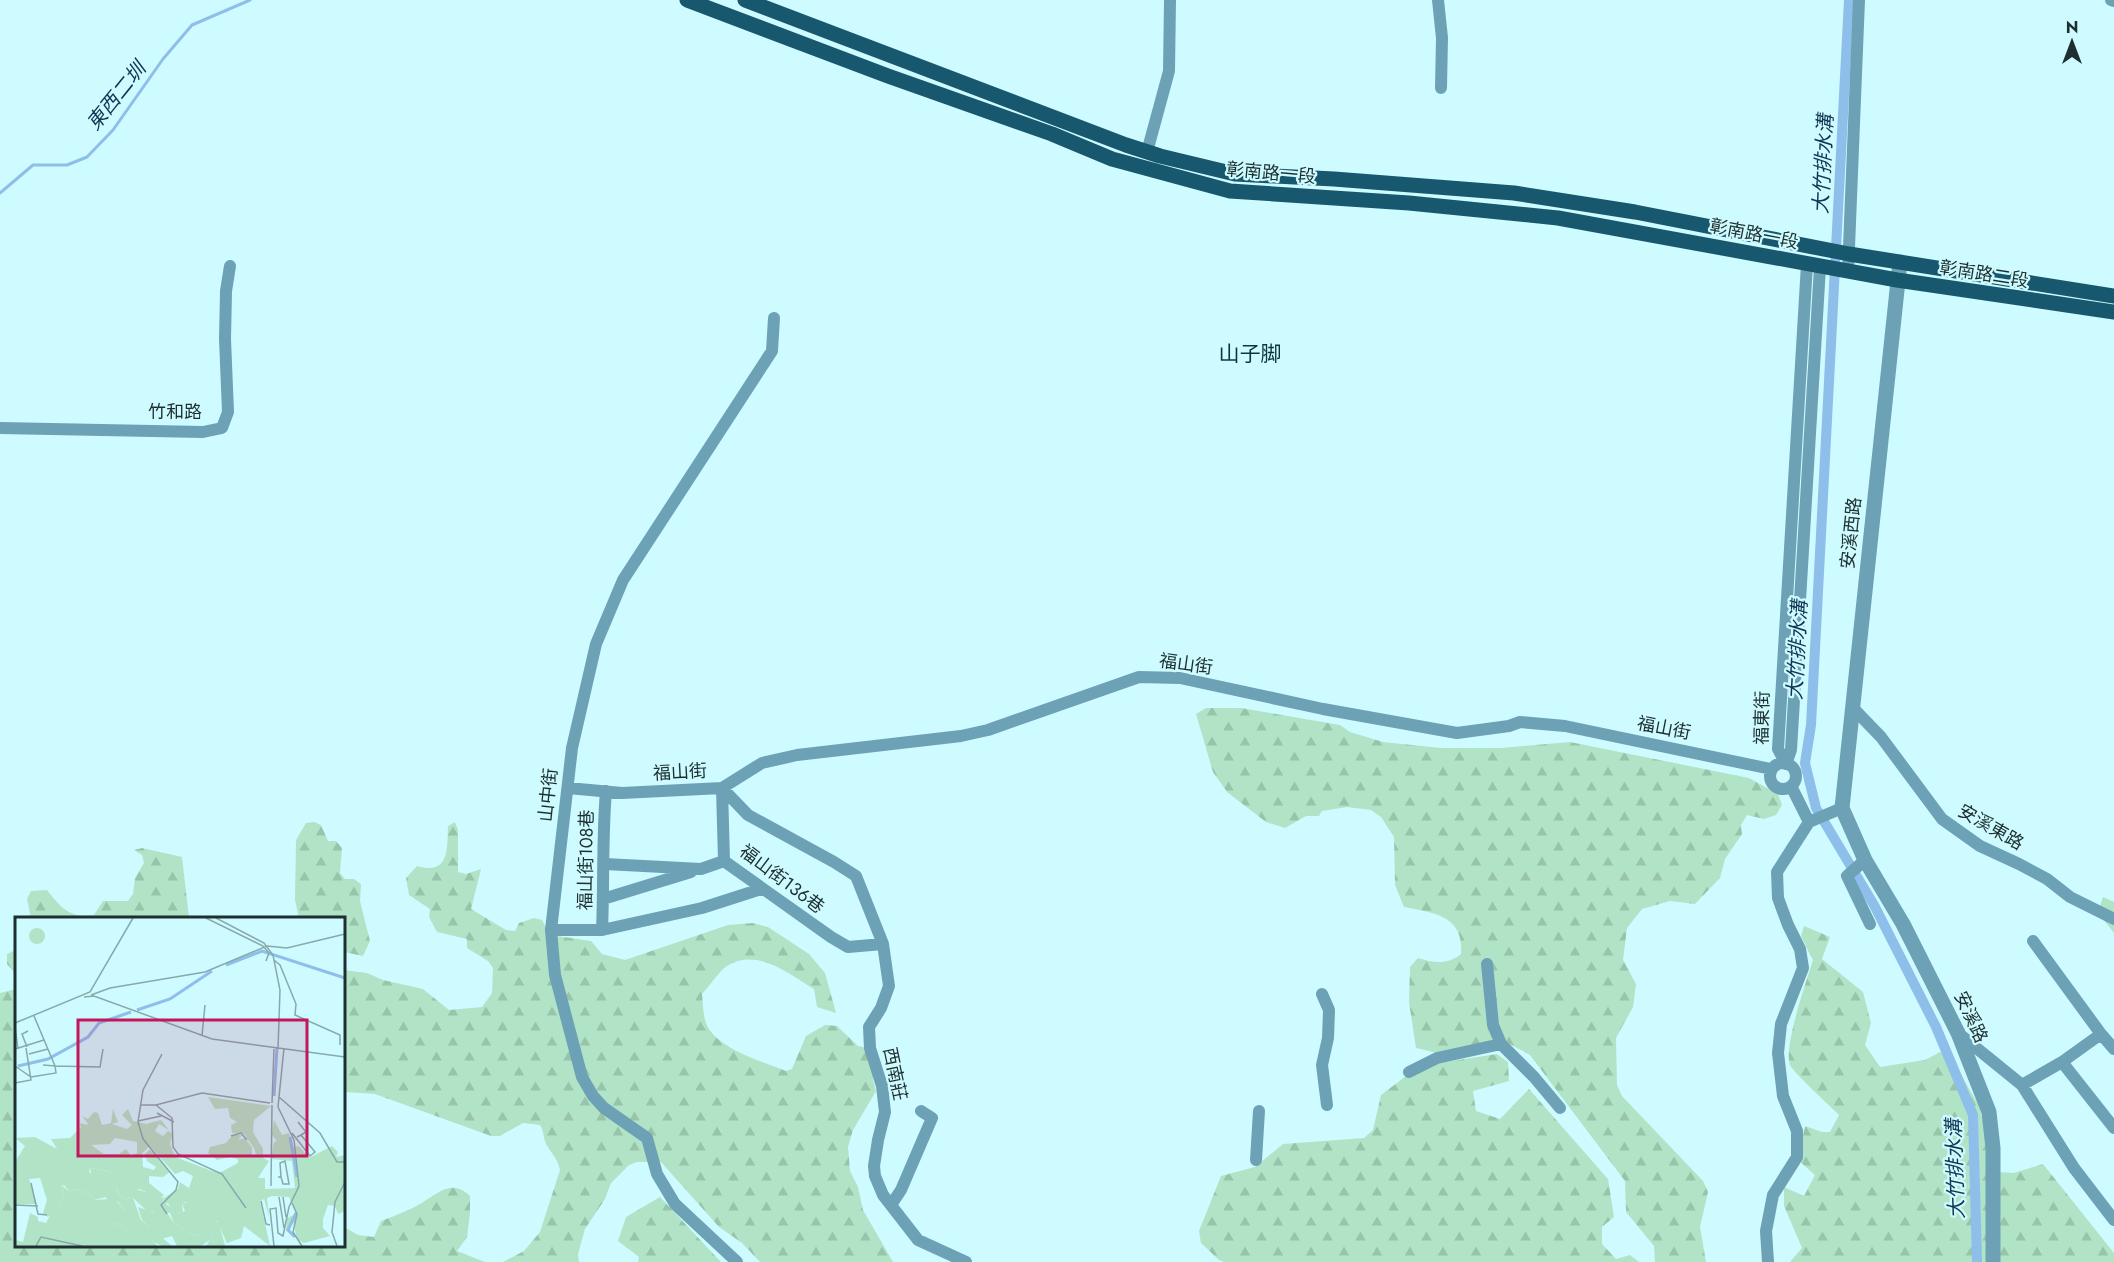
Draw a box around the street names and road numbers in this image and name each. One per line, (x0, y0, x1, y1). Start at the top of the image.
street label: 彰南路一段 (1225, 156, 1317, 190)
street label: 彰南路一段 (1707, 213, 1801, 255)
street label: 彰南路二段 (1938, 254, 2030, 294)
street label: 竹和路 (148, 399, 202, 425)
street label: 安溪西路 (1834, 496, 1868, 570)
street label: 福山街 (1157, 647, 1215, 681)
street label: 福東街 (1749, 691, 1775, 745)
street label: 福山街 (1635, 710, 1693, 746)
street label: 福山街 (652, 758, 708, 786)
street label: 山中街 (532, 767, 564, 823)
street label: 安溪東路 (1953, 798, 2029, 856)
street label: 福山街108巷 (572, 809, 600, 911)
street label: 福山街136巷 (734, 838, 830, 920)
street label: 安溪路 (1948, 987, 1994, 1047)
street label: 西南莊 (877, 1045, 913, 1103)

